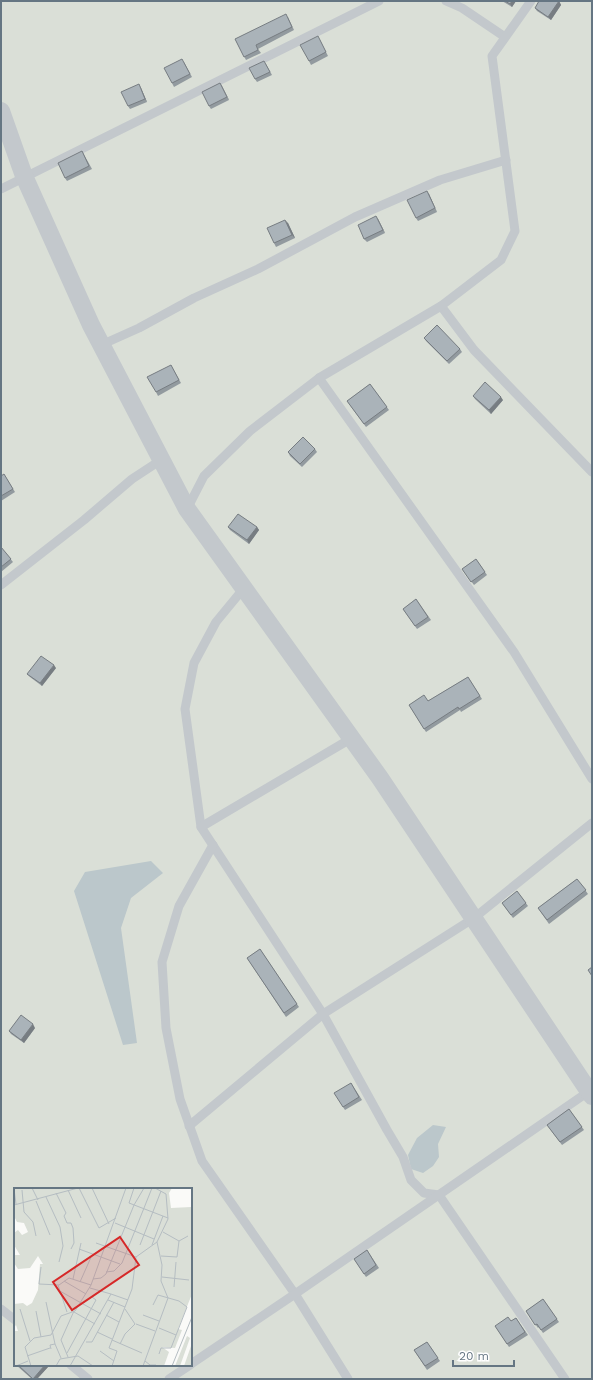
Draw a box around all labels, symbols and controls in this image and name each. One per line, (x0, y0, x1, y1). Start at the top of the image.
inset map (14, 1188, 192, 1366)
scale bar (453, 1342, 514, 1368)
text: 20 m (459, 1349, 489, 1363)

